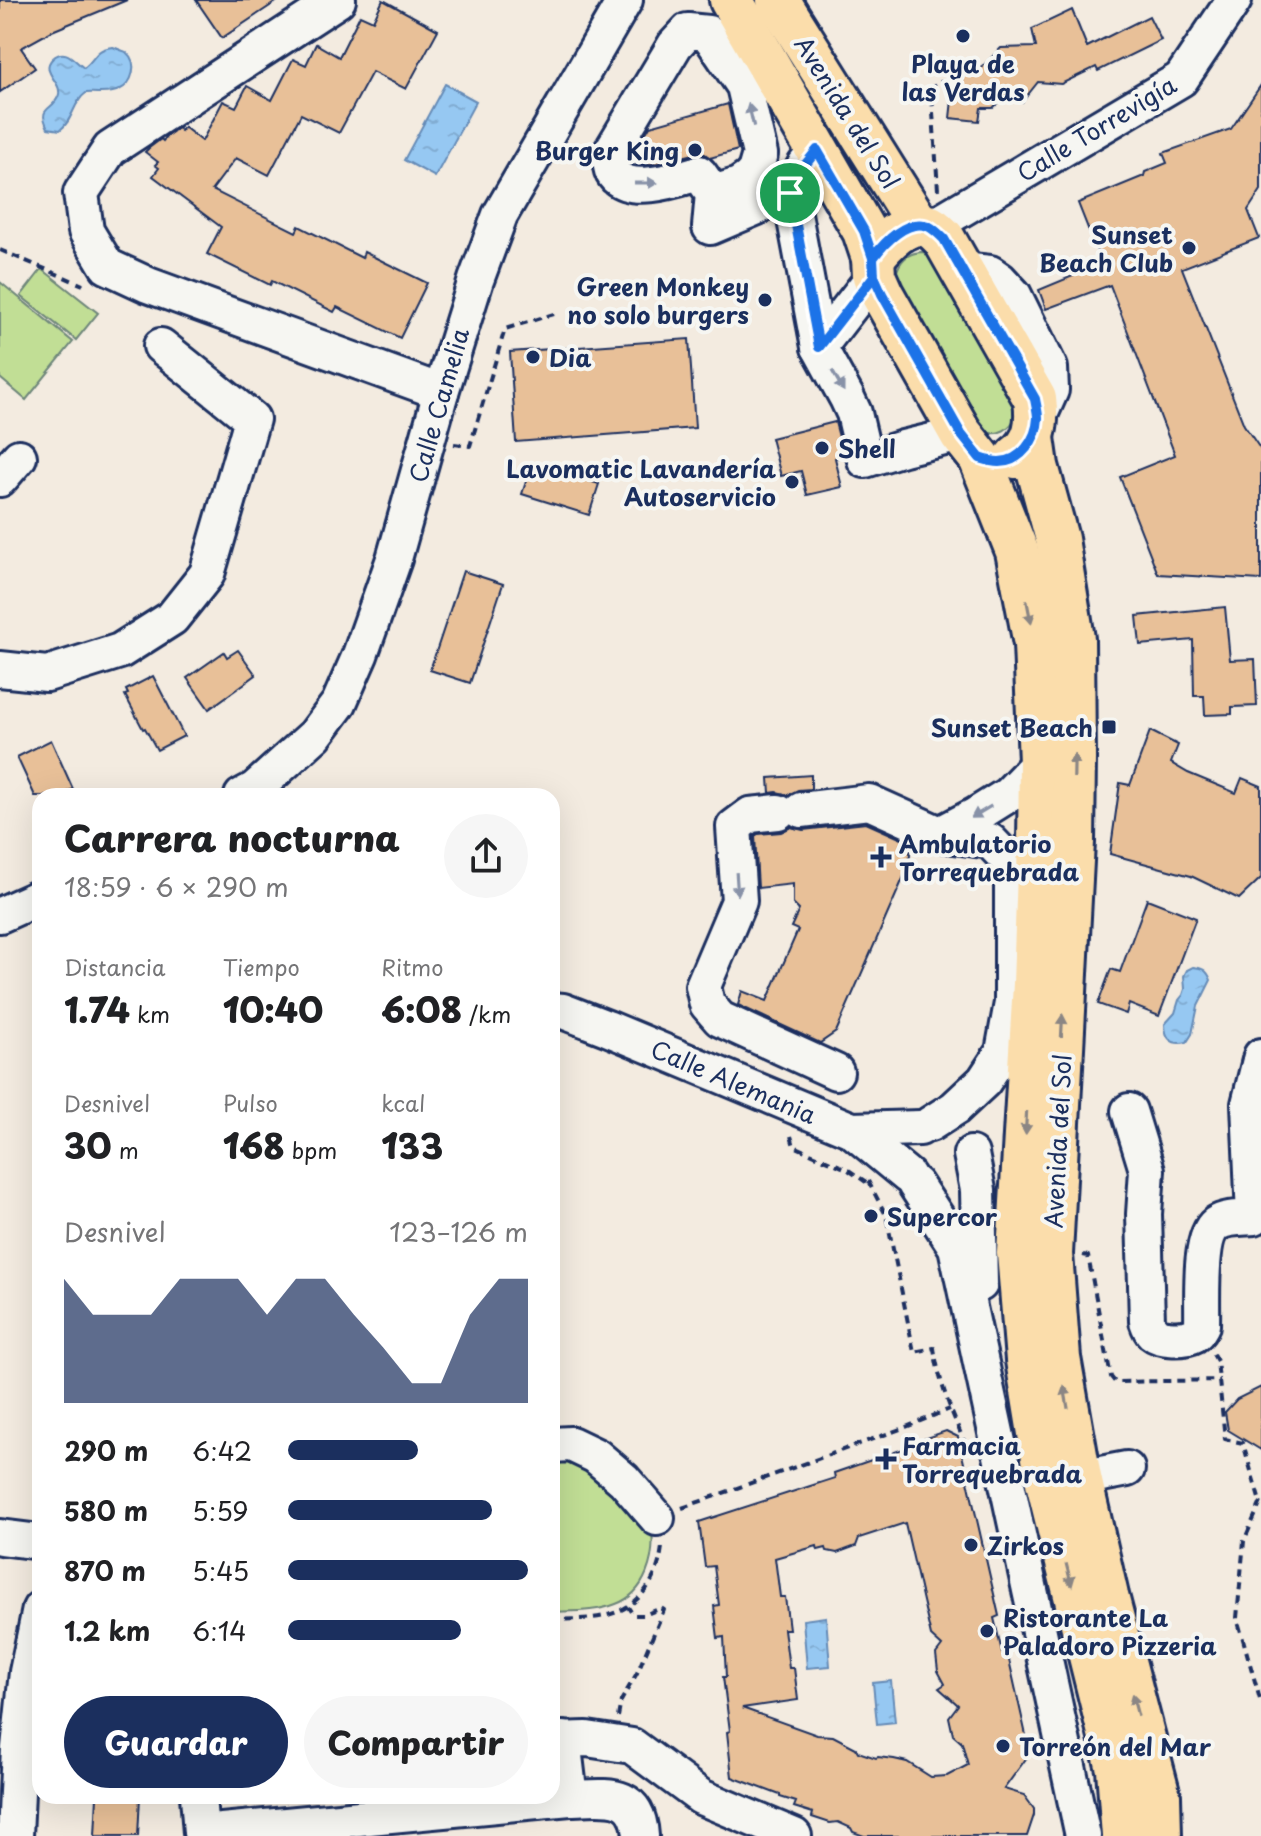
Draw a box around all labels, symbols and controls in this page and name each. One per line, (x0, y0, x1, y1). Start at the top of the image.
marker: Playa de las Verdas (954, 27, 972, 45)
street label: Avenida del Sol (787, 29, 909, 195)
place label: Playa de las Verdas (901, 45, 1025, 109)
street label: Calle Torrevigía (1009, 66, 1183, 190)
one-way arrow (744, 103, 757, 128)
place label: Burger King (535, 132, 679, 168)
marker: Burger King (686, 141, 704, 159)
pin (756, 159, 824, 227)
icon: arrive (768, 171, 812, 215)
one-way arrow (633, 177, 659, 189)
place label: Sunset Beach Club (1039, 216, 1173, 280)
marker: Sunset Beach Club (1180, 239, 1198, 257)
place label: Green Monkey no solo burgers (567, 268, 749, 332)
marker: Green Monkey no solo burgers (756, 291, 774, 309)
street label: Calle Camelia (399, 323, 477, 487)
place label: Dia (549, 339, 592, 375)
marker: Dia (524, 348, 542, 366)
one-way arrow (831, 370, 845, 392)
place label: Shell (838, 430, 896, 466)
marker: Shell (813, 439, 831, 457)
place label: Lavomatic Lavandería Autoservicio (506, 450, 776, 514)
marker: Lavomatic Lavandería Autoservicio (783, 473, 801, 491)
one-way arrow (1023, 600, 1035, 625)
place label: Sunset Beach (931, 709, 1093, 745)
marker: Sunset Beach (1100, 718, 1118, 736)
one-way arrow (1068, 753, 1080, 778)
one-way arrow (970, 804, 992, 818)
text: Carrera nocturna (64, 810, 400, 864)
button: share (444, 814, 528, 898)
place label: Ambulatorio Torrequebrada (899, 825, 1079, 889)
marker: Ambulatorio Torrequebrada (870, 846, 892, 868)
text: 18:59 · 6 × 290 m (64, 867, 289, 906)
one-way arrow (731, 872, 744, 897)
text: Distancia (64, 950, 166, 983)
text: Tiempo (223, 950, 300, 983)
text: Ritmo (381, 950, 443, 983)
text: 1.74 (64, 983, 130, 1035)
text: 10:40 (223, 983, 323, 1035)
text: 6:08 (381, 983, 462, 1035)
text: km (130, 997, 170, 1030)
text: /km (462, 997, 511, 1030)
one-way arrow (1056, 1013, 1069, 1038)
street label: Calle Alemania (646, 1030, 823, 1132)
street label: Avenida del Sol (1034, 1053, 1080, 1229)
text: Desnivel (64, 1086, 150, 1119)
text: Pulso (223, 1086, 278, 1119)
text: kcal (381, 1086, 425, 1119)
one-way arrow (1019, 1111, 1032, 1136)
text: 30 (64, 1119, 112, 1171)
text: 168 (223, 1119, 285, 1171)
text: 133 (381, 1119, 443, 1171)
text: m (112, 1133, 139, 1166)
text: bpm (285, 1133, 337, 1166)
place label: Supercor (887, 1198, 998, 1234)
marker: Supercor (862, 1207, 880, 1225)
text: Desnivel (64, 1212, 165, 1251)
text: 123–126 m (389, 1212, 528, 1251)
one-way arrow (1059, 1384, 1072, 1409)
place label: Farmacia Torrequebrada (902, 1427, 1082, 1491)
text: 290 m (64, 1431, 148, 1470)
text: 6:42 (192, 1431, 252, 1470)
marker: Farmacia Torrequebrada (877, 1450, 895, 1468)
text: 580 m (64, 1491, 148, 1530)
text: 5:59 (192, 1491, 249, 1530)
place label: Zirkos (987, 1527, 1064, 1563)
marker: Zirkos (962, 1536, 980, 1554)
text: 870 m (64, 1551, 146, 1590)
text: 5:45 (192, 1551, 249, 1590)
one-way arrow (1064, 1562, 1076, 1587)
place label: Ristorante La Paladoro Pizzeria (1003, 1599, 1217, 1663)
text: 1.2 km (64, 1611, 150, 1650)
text: 6:14 (192, 1611, 247, 1650)
marker: Ristorante La Paladoro Pizzeria (978, 1622, 996, 1640)
one-way arrow (1129, 1692, 1141, 1717)
button: Guardar (64, 1696, 288, 1788)
button: Compartir (304, 1696, 528, 1788)
place label: Torreón del Mar (1019, 1728, 1212, 1764)
marker: Torreón del Mar (994, 1737, 1012, 1755)

